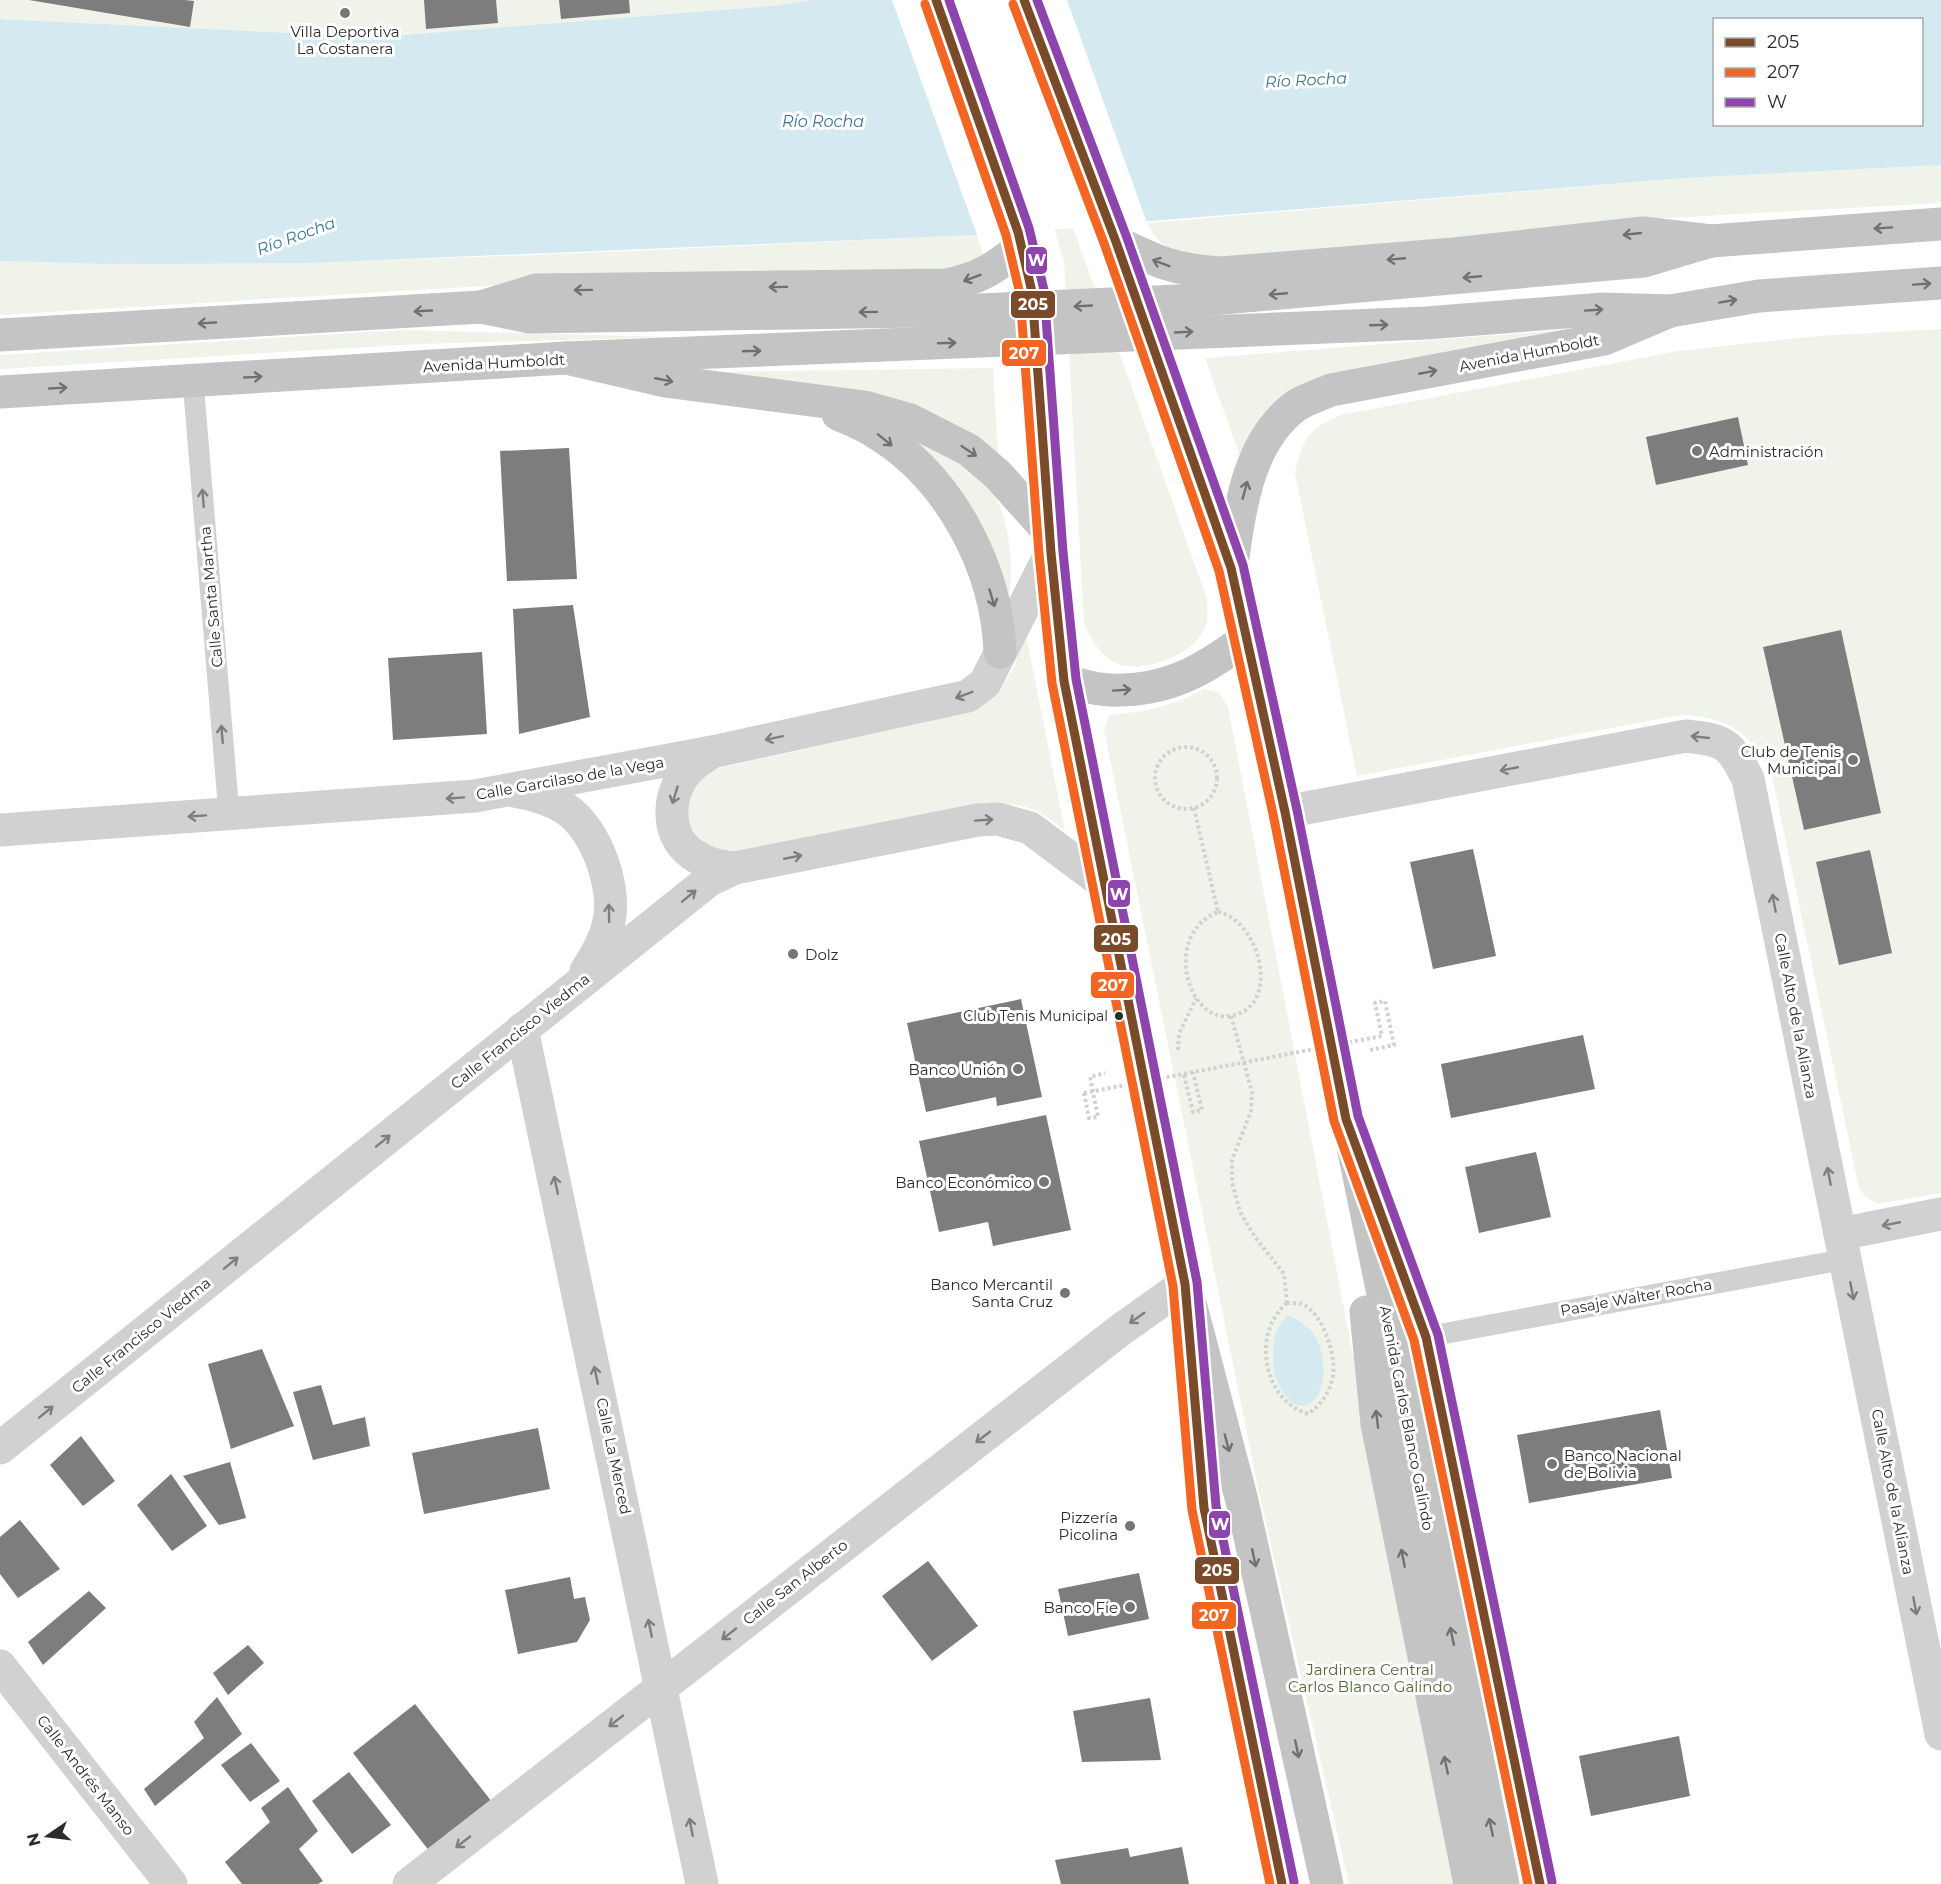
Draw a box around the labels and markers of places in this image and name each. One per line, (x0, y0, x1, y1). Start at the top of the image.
marker: Villa Deportiva La Costanera (338, 6, 352, 20)
place label: Villa Deportiva La Costanera (290, 22, 400, 58)
place label: Administración (1709, 442, 1824, 461)
marker: Administración (1690, 444, 1704, 458)
place label: Club de Tenis Municipal (1741, 742, 1841, 778)
marker: Club de Tenis Municipal (1846, 753, 1860, 767)
place label: Dolz (805, 945, 839, 964)
marker: Dolz (786, 947, 800, 961)
place label: Club Tenis Municipal (963, 1007, 1108, 1025)
marker: Club Tenis Municipal (1113, 1010, 1125, 1022)
place label: Banco Unión (908, 1060, 1006, 1079)
marker: Banco Unión (1011, 1062, 1025, 1076)
place label: Banco Económico (895, 1173, 1032, 1192)
marker: Banco Económico (1037, 1175, 1051, 1189)
place label: Banco Mercantil Santa Cruz (930, 1275, 1053, 1311)
marker: Banco Mercantil Santa Cruz (1058, 1286, 1072, 1300)
place label: Banco Nacional de Bolivia (1564, 1446, 1682, 1482)
marker: Banco Nacional de Bolivia (1545, 1457, 1559, 1471)
place label: Pizzería Picolina (1058, 1508, 1118, 1544)
marker: Pizzería Picolina (1123, 1519, 1137, 1533)
place label: Banco Fie (1043, 1598, 1118, 1617)
marker: Banco Fie (1123, 1600, 1137, 1614)

